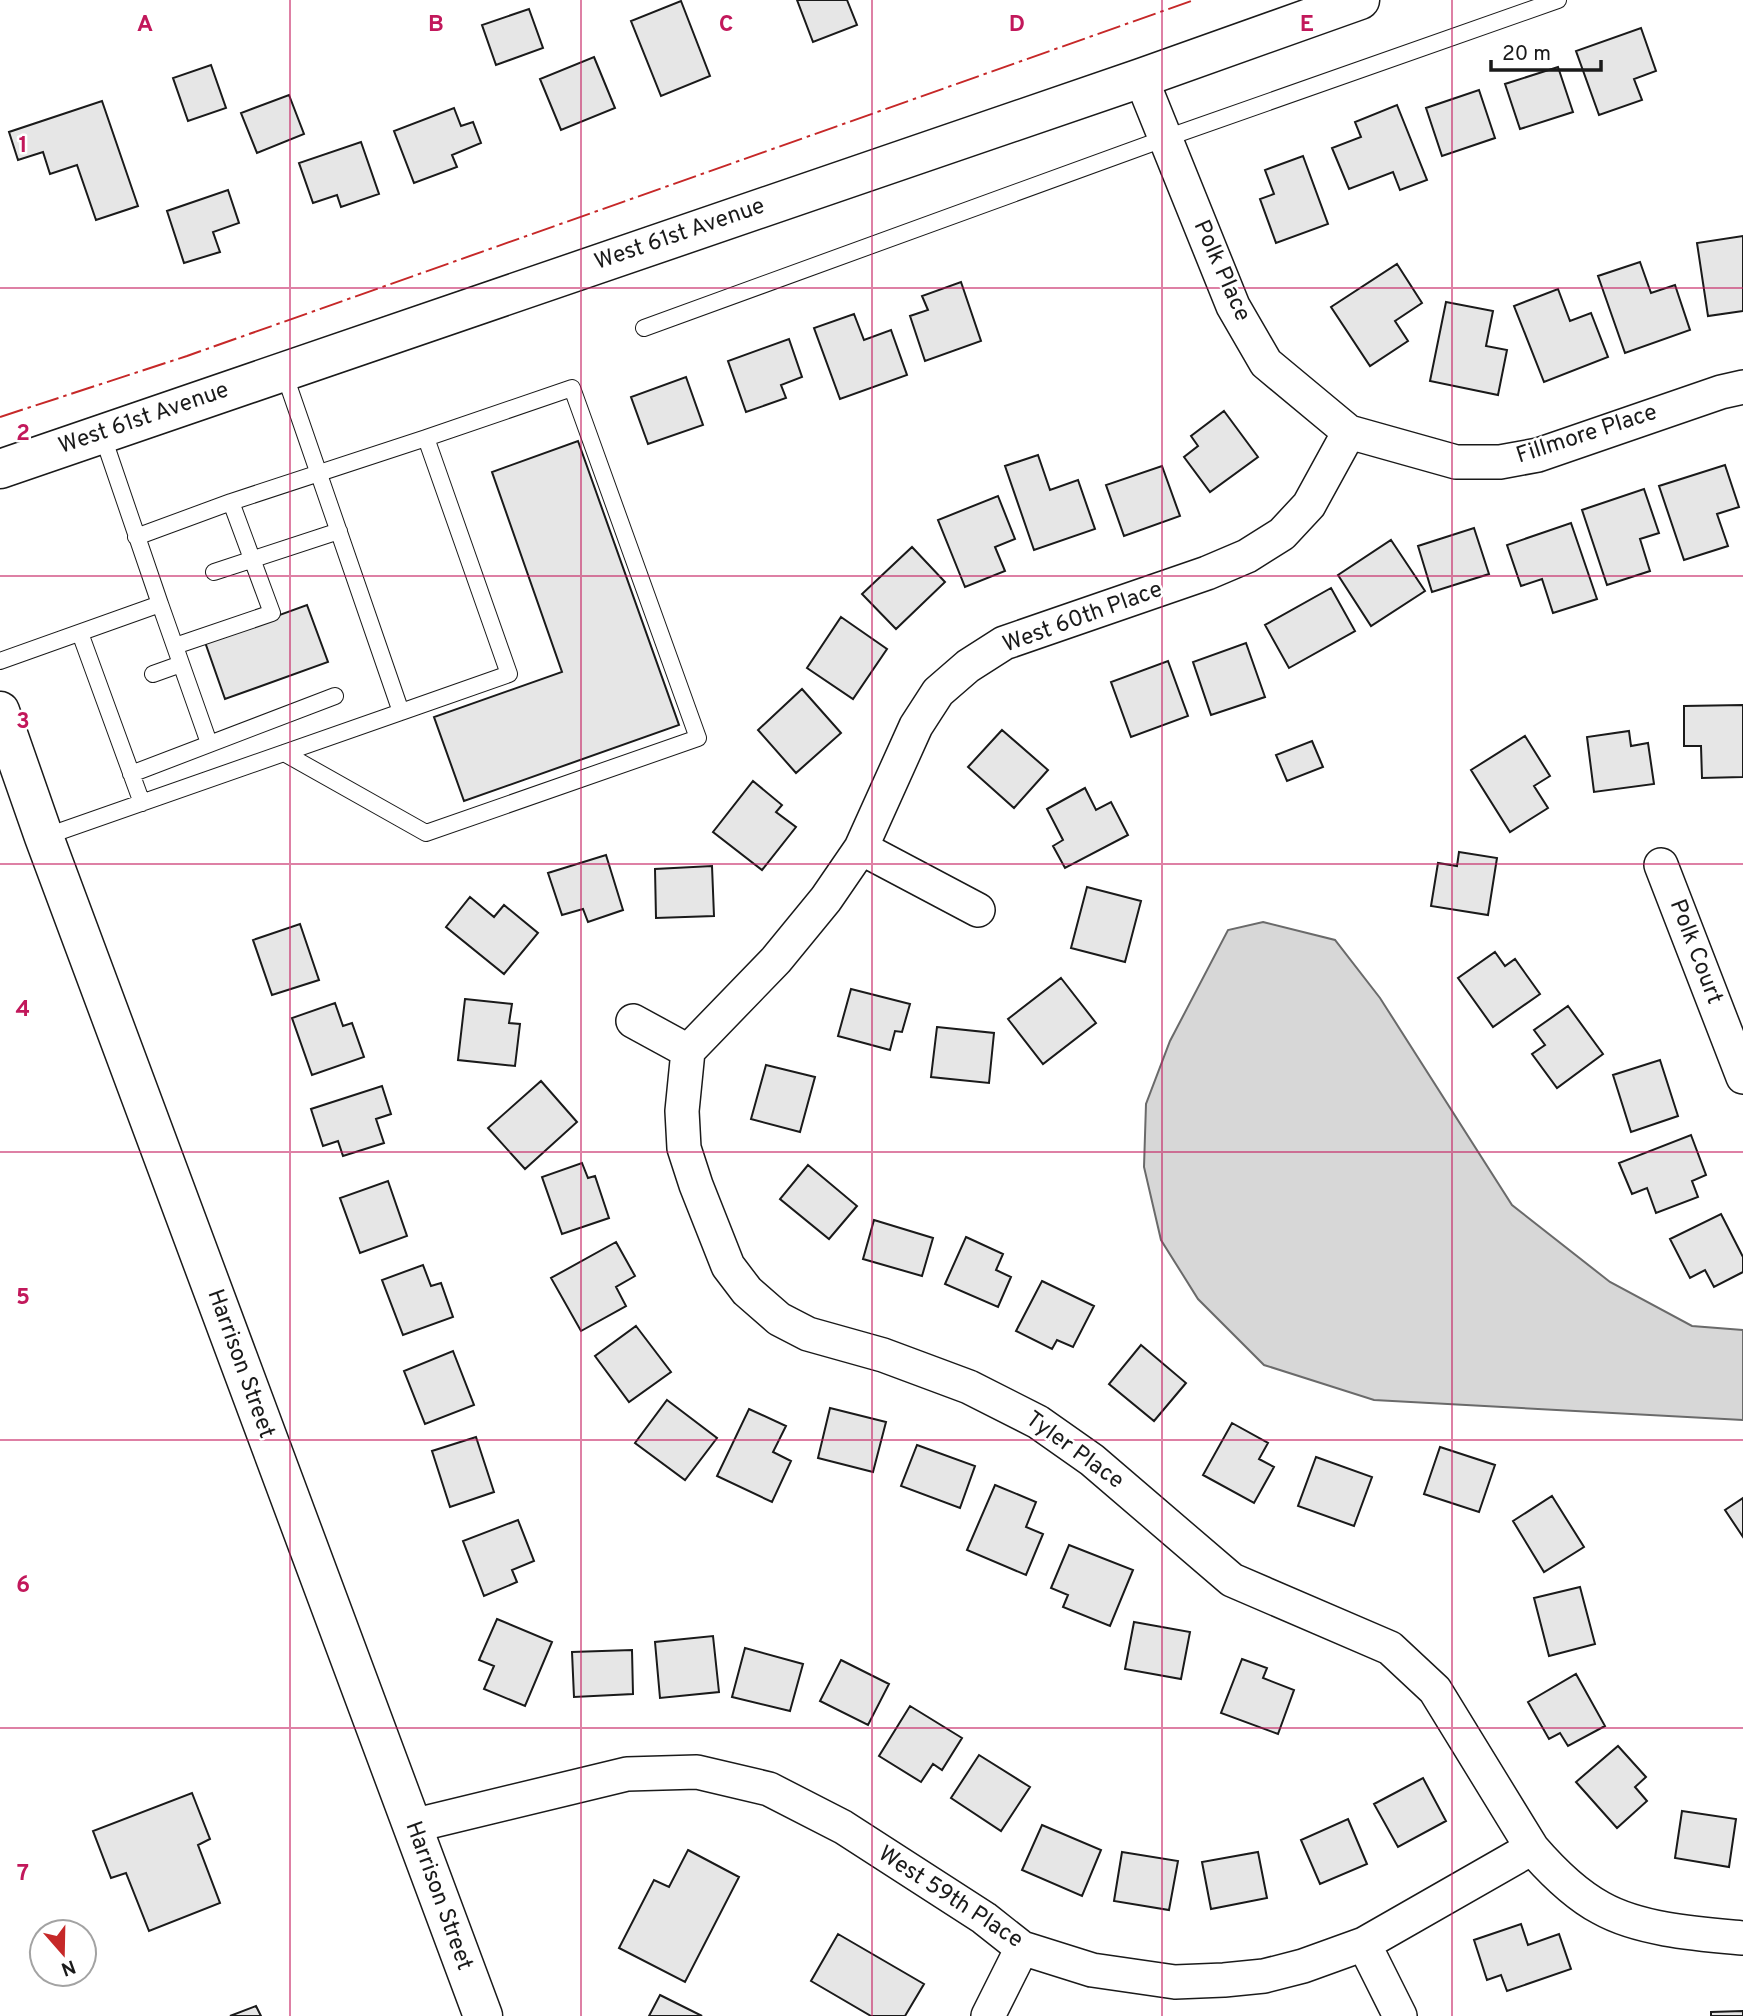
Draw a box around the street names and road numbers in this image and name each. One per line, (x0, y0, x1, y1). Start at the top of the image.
street label: West 61st Avenue (591, 192, 769, 278)
street label: Polk Place (1186, 216, 1256, 326)
street label: West 61st Avenue (55, 376, 233, 462)
street label: Fillmore Place (1513, 399, 1661, 471)
street label: West 60th Place (999, 576, 1167, 660)
street label: Polk Court (1662, 895, 1728, 1009)
street label: Harrison Street (200, 1286, 280, 1442)
street label: Tyler Place (1019, 1406, 1129, 1496)
street label: Harrison Street (398, 1818, 478, 1974)
street label: West 59th Place (872, 1840, 1028, 1956)

